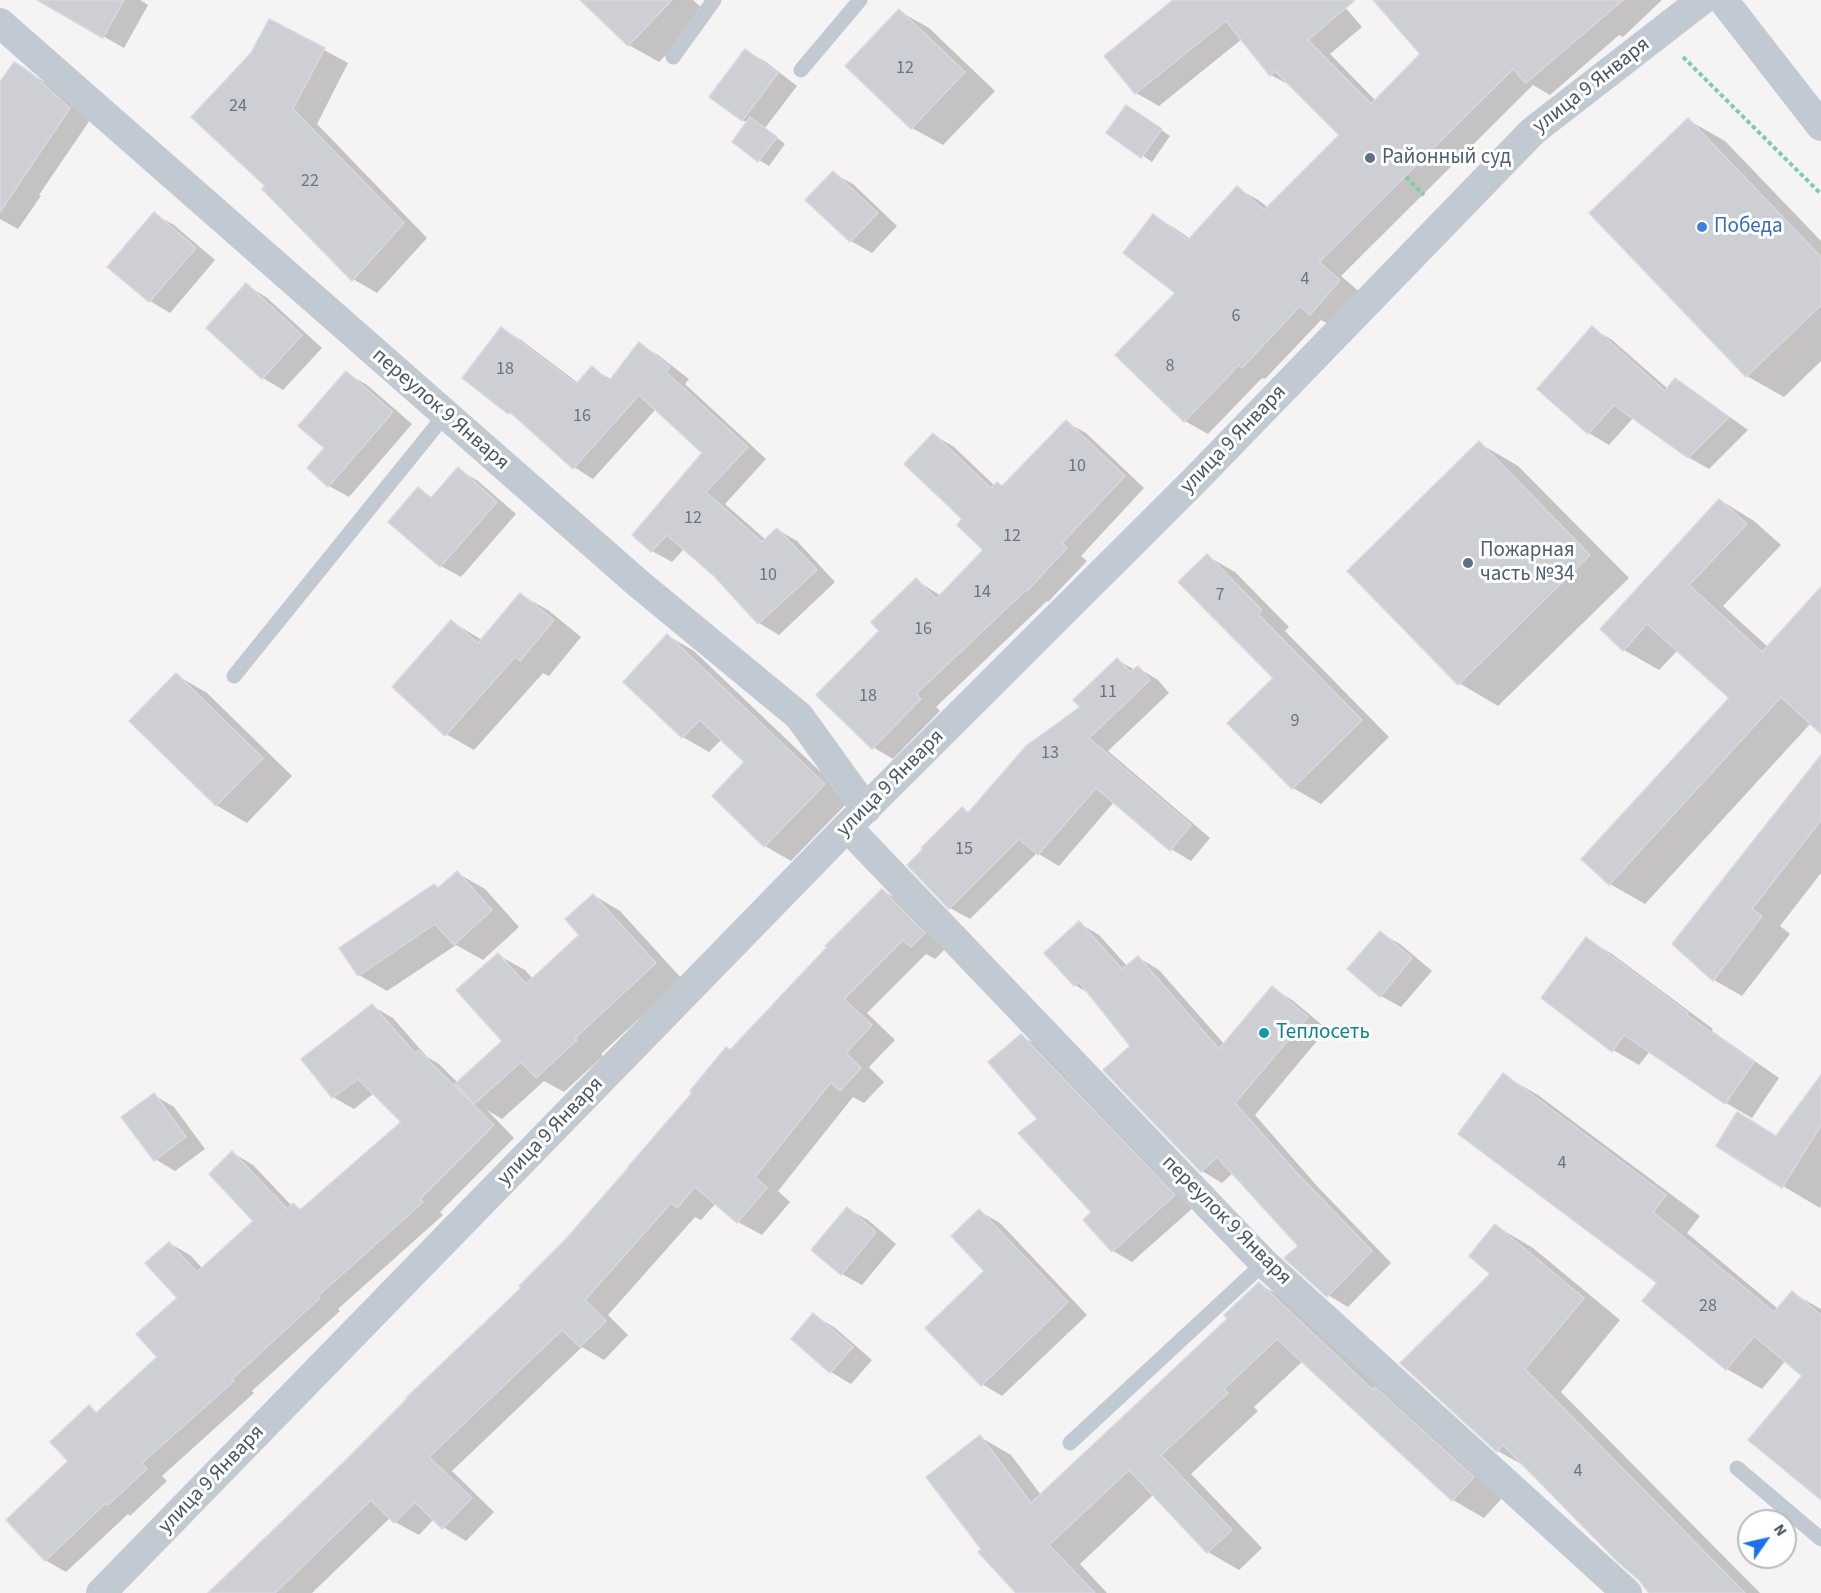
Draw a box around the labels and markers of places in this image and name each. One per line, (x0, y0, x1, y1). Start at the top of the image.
place label: Районный суд (1382, 145, 1511, 171)
marker: Районный суд (1363, 151, 1377, 165)
place label: Победа (1714, 214, 1783, 240)
marker: Победа (1695, 220, 1709, 234)
place label: Пожарная часть №34 (1480, 538, 1575, 588)
marker: Пожарная часть №34 (1461, 556, 1475, 570)
place label: Теплосеть (1276, 1020, 1370, 1046)
marker: Теплосеть (1257, 1026, 1271, 1040)

